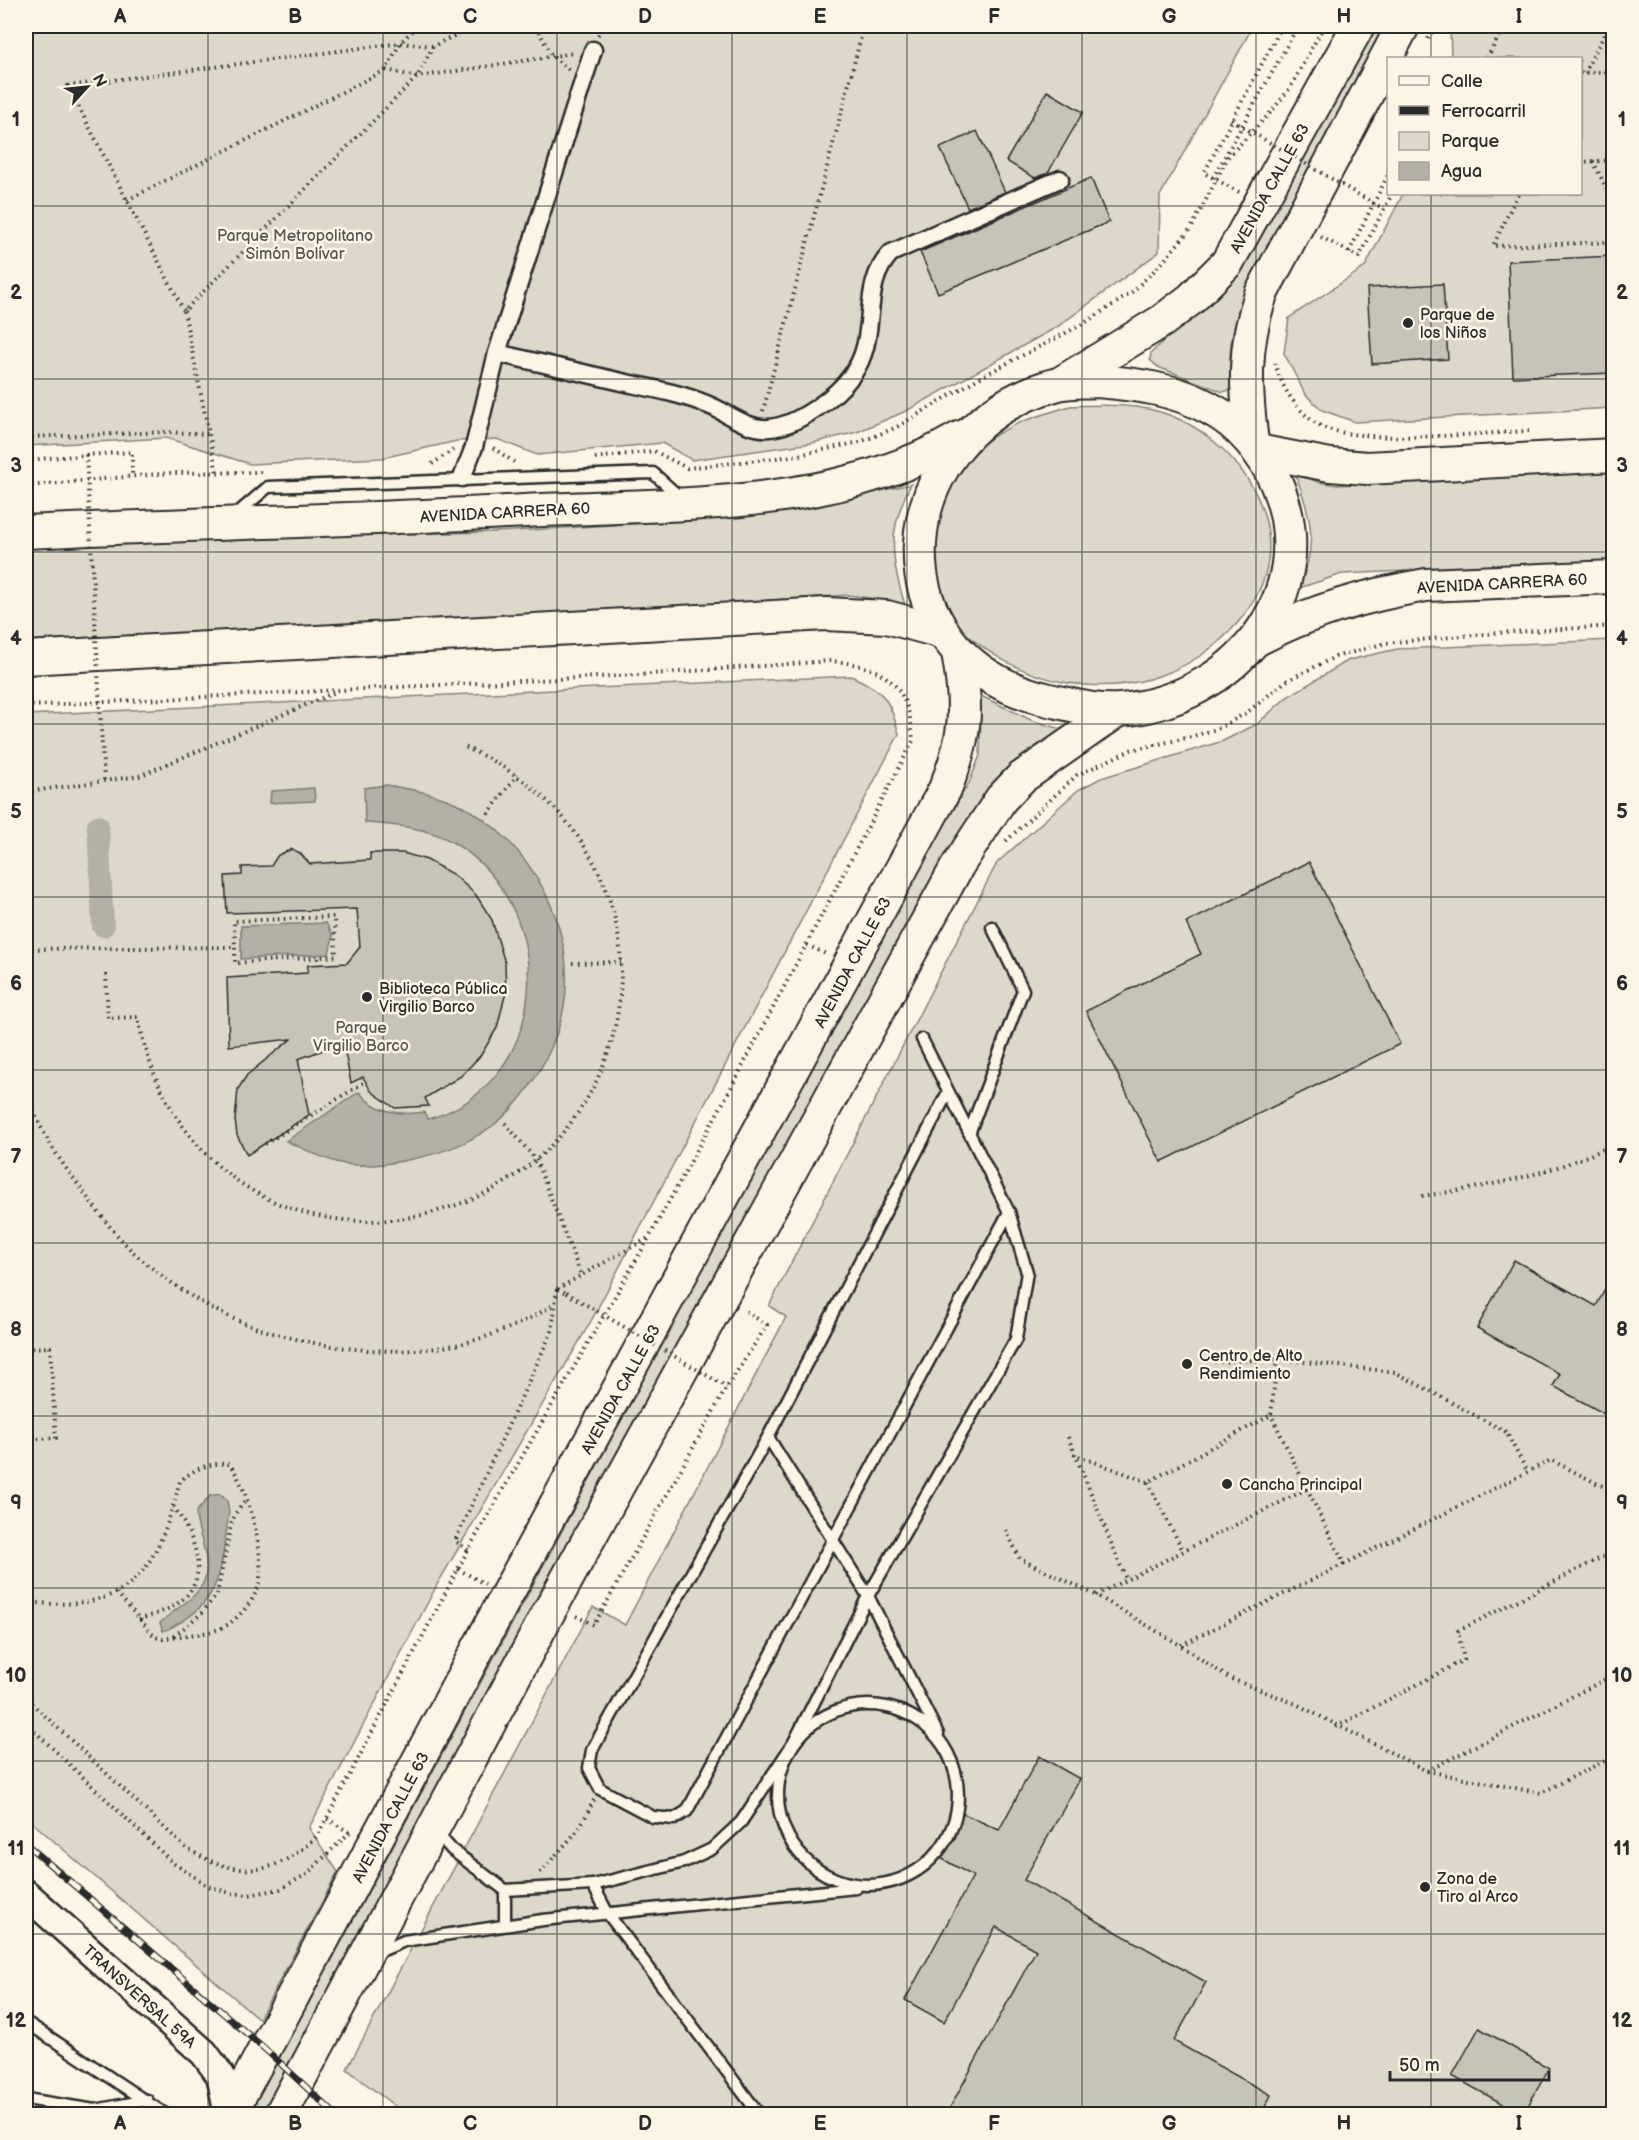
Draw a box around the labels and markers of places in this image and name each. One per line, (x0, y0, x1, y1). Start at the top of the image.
place label: Parque de los Niños (1420, 306, 1495, 343)
marker: Parque de los Niños (1401, 316, 1415, 330)
place label: Biblioteca Pública Virgilio Barco (379, 980, 507, 1017)
marker: Biblioteca Pública Virgilio Barco (360, 990, 374, 1004)
place label: Centro de Alto Rendimiento (1199, 1347, 1303, 1384)
marker: Centro de Alto Rendimiento (1180, 1357, 1194, 1371)
place label: Cancha Principal (1239, 1476, 1362, 1495)
marker: Cancha Principal (1220, 1477, 1234, 1491)
place label: Zona de Tiro al Arco (1436, 1870, 1518, 1907)
marker: Zona de Tiro al Arco (1418, 1880, 1432, 1894)

